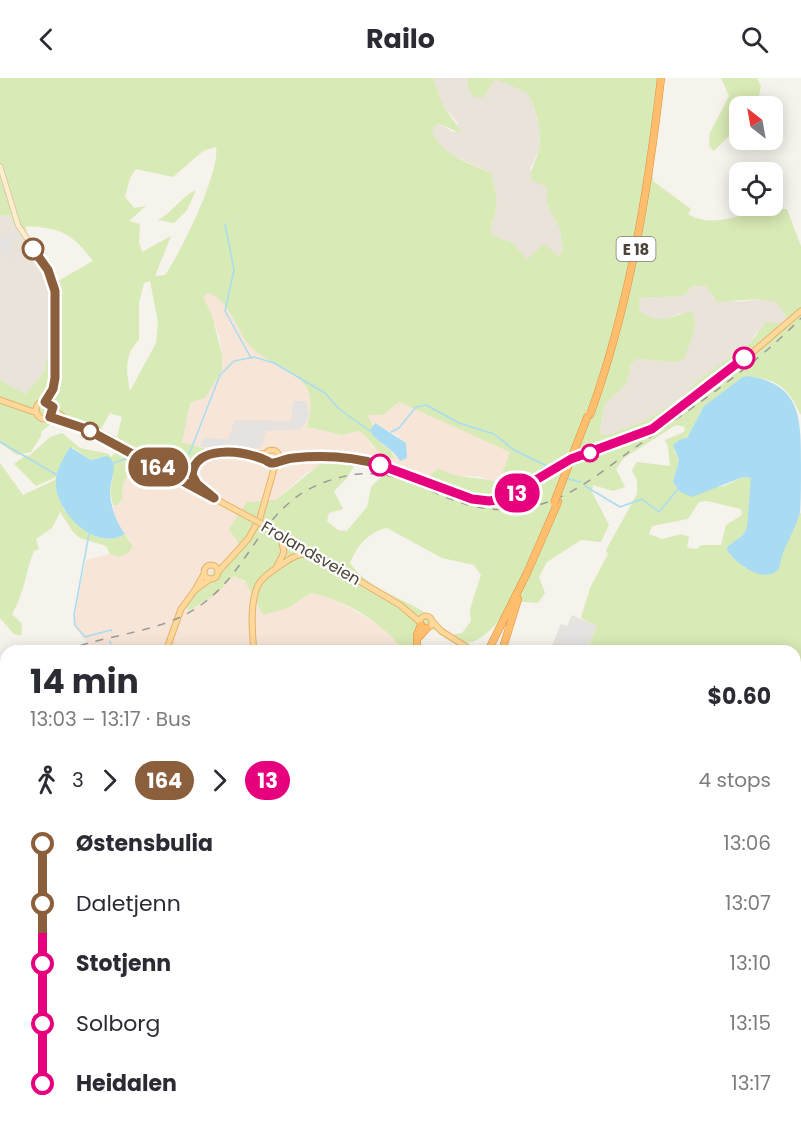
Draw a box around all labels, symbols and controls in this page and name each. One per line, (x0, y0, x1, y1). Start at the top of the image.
text: Railo (366, 20, 435, 57)
icon: back (30, 23, 63, 56)
icon: search (738, 23, 771, 56)
north arrow (729, 96, 783, 150)
map controls (729, 96, 783, 216)
button: locate (729, 162, 783, 216)
road number: E 18 (616, 237, 656, 261)
unlabelled marker (22, 238, 44, 260)
unlabelled marker (733, 347, 755, 369)
unlabelled marker (81, 422, 99, 440)
unlabelled marker (581, 444, 599, 462)
line badge: 164 (124, 448, 192, 486)
text: 164 (140, 453, 176, 482)
unlabelled marker (369, 454, 391, 476)
line badge: 13 (490, 474, 544, 512)
text: 13 (507, 479, 527, 508)
street label: Frolandsveien (257, 515, 365, 591)
text: 14 min (30, 658, 139, 705)
text: $0.60 (708, 681, 771, 712)
text: 13:03 – 13:17 · Bus (30, 705, 191, 733)
icon: walk (30, 764, 63, 797)
icon: forward (93, 764, 126, 797)
icon: forward (203, 764, 236, 797)
text: 3 (72, 766, 84, 794)
text: 164 (147, 766, 182, 795)
text: 13 (257, 766, 278, 795)
text: 4 stops (699, 766, 771, 794)
text: Østensbulia (76, 828, 213, 859)
text: 13:06 (723, 829, 771, 857)
text: Daletjenn (76, 888, 181, 919)
text: 13:07 (725, 889, 771, 917)
text: Stotjenn (76, 948, 171, 979)
text: 13:10 (730, 949, 771, 977)
text: Solborg (76, 1008, 160, 1039)
text: 13:15 (730, 1009, 771, 1037)
text: Heidalen (76, 1068, 177, 1099)
text: 13:17 (731, 1069, 771, 1097)

